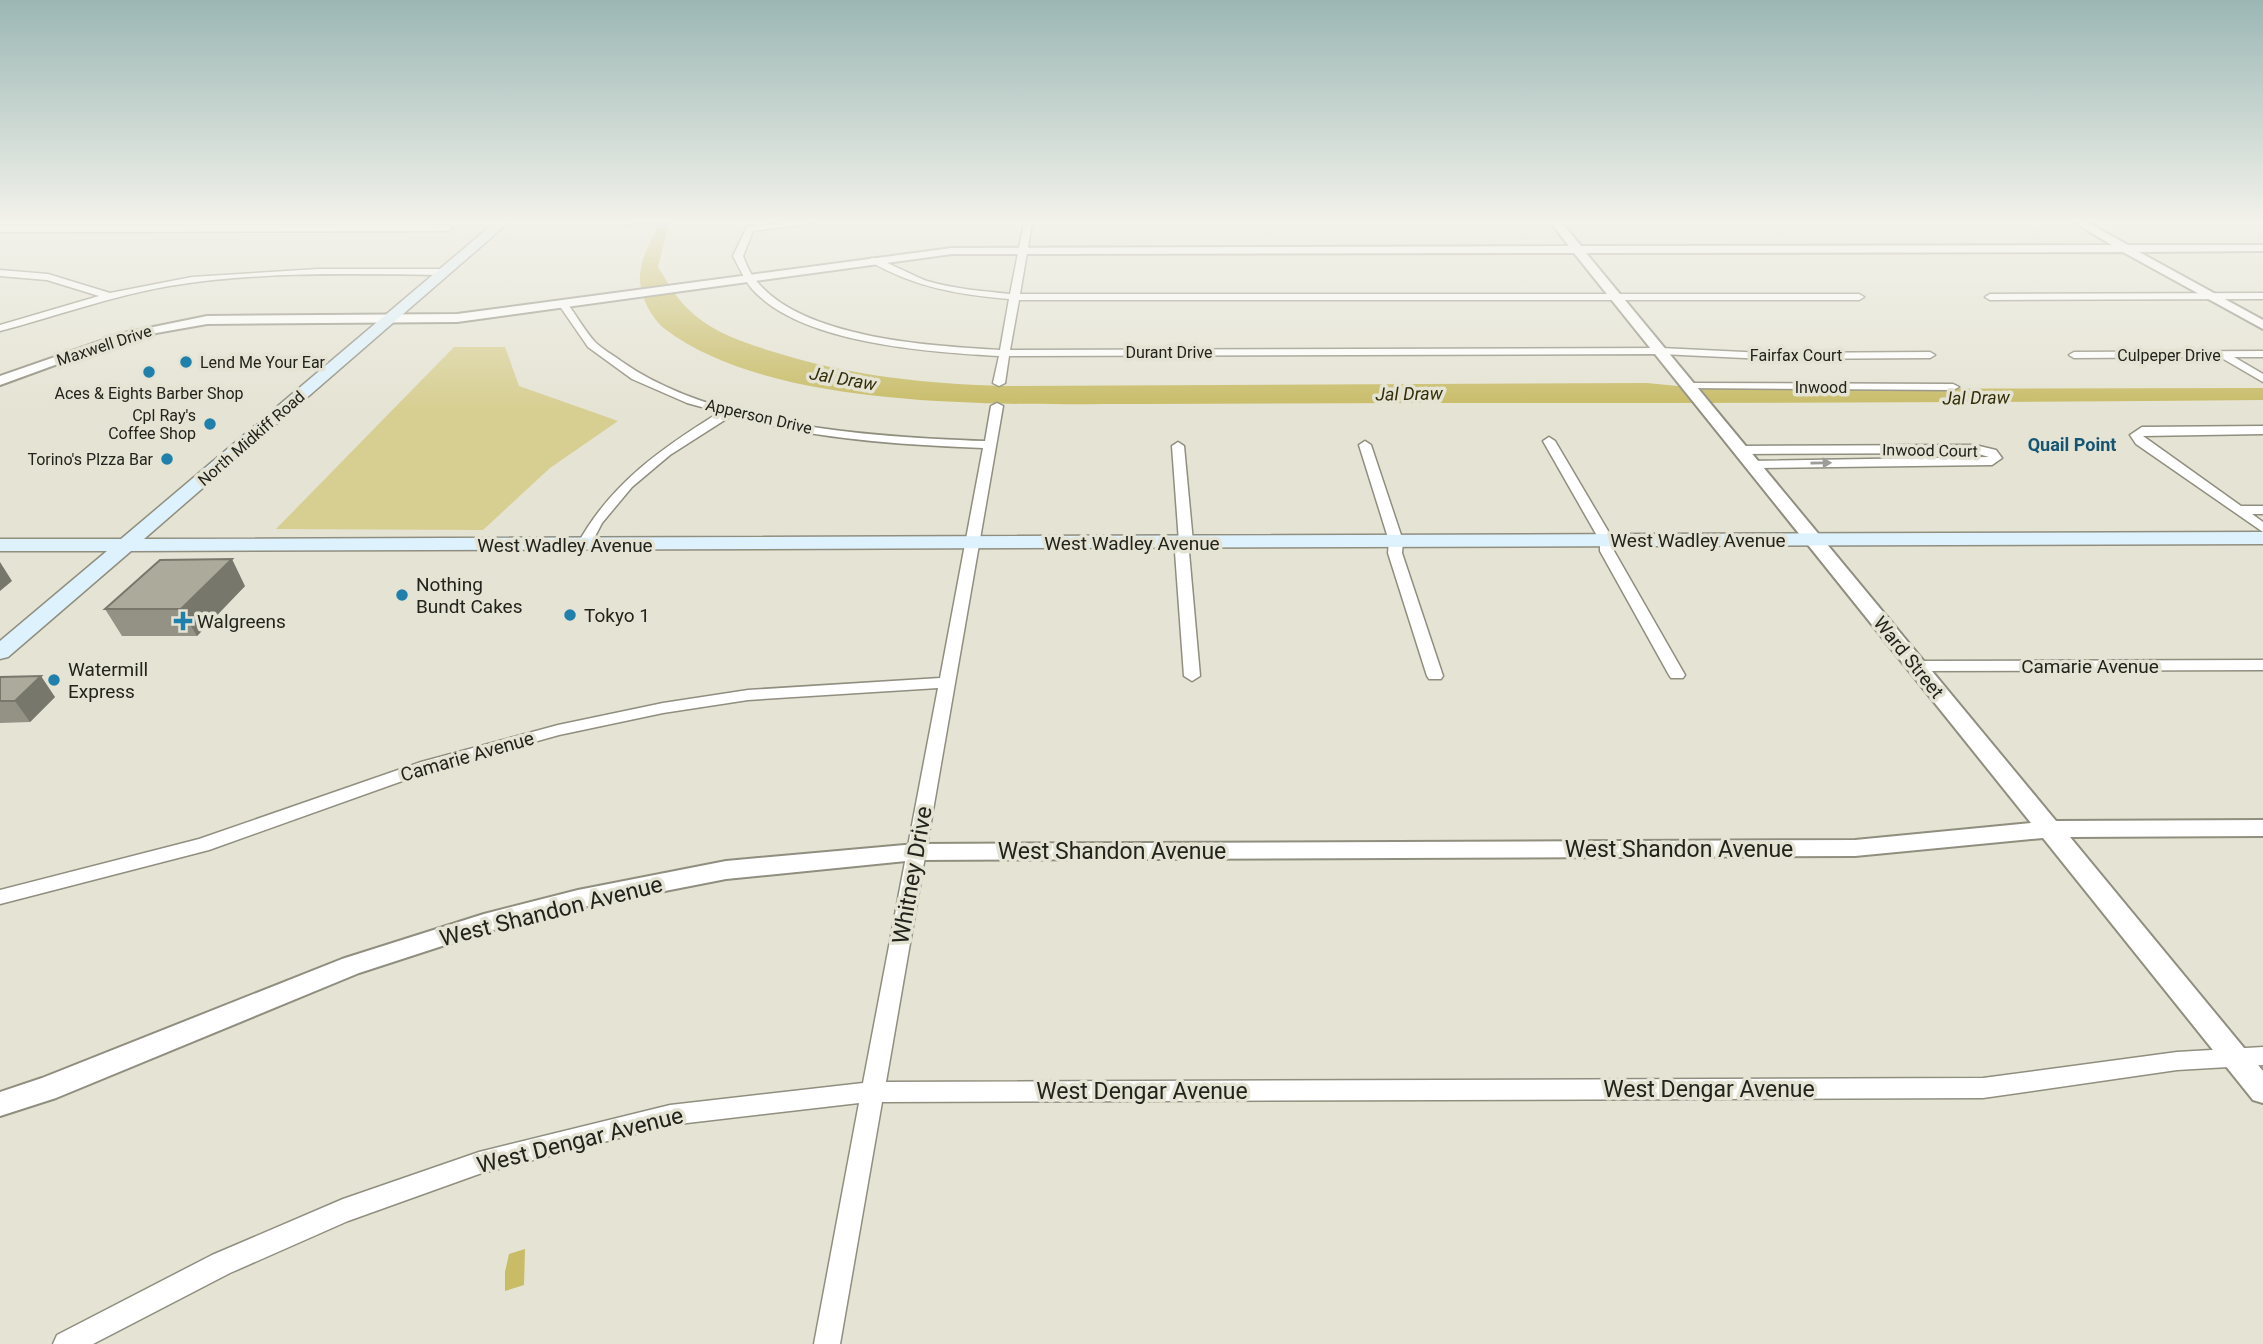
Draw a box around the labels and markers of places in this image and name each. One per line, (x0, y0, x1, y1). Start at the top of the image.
place label: Lend Me Your Ear (200, 353, 326, 372)
marker: Lend Me Your Ear (178, 354, 194, 370)
marker: Aces & Eights Barber Shop (141, 364, 157, 380)
place label: Aces & Eights Barber Shop (54, 384, 244, 403)
place label: Cpl Ray's Coffee Shop (108, 406, 196, 443)
marker: Cpl Ray's Coffee Shop (202, 416, 218, 432)
place label: Torino's PIzza Bar (27, 450, 154, 469)
marker: Torino's PIzza Bar (159, 451, 175, 467)
place label: Nothing Bundt Cakes (416, 573, 522, 618)
marker: Nothing Bundt Cakes (394, 587, 410, 603)
place label: Tokyo 1 (584, 604, 650, 627)
marker: Tokyo 1 (562, 607, 578, 623)
place label: Walgreens (197, 610, 286, 633)
marker: Walgreens (175, 613, 191, 629)
place label: Watermill Express (68, 658, 148, 703)
marker: Watermill Express (46, 672, 62, 688)

